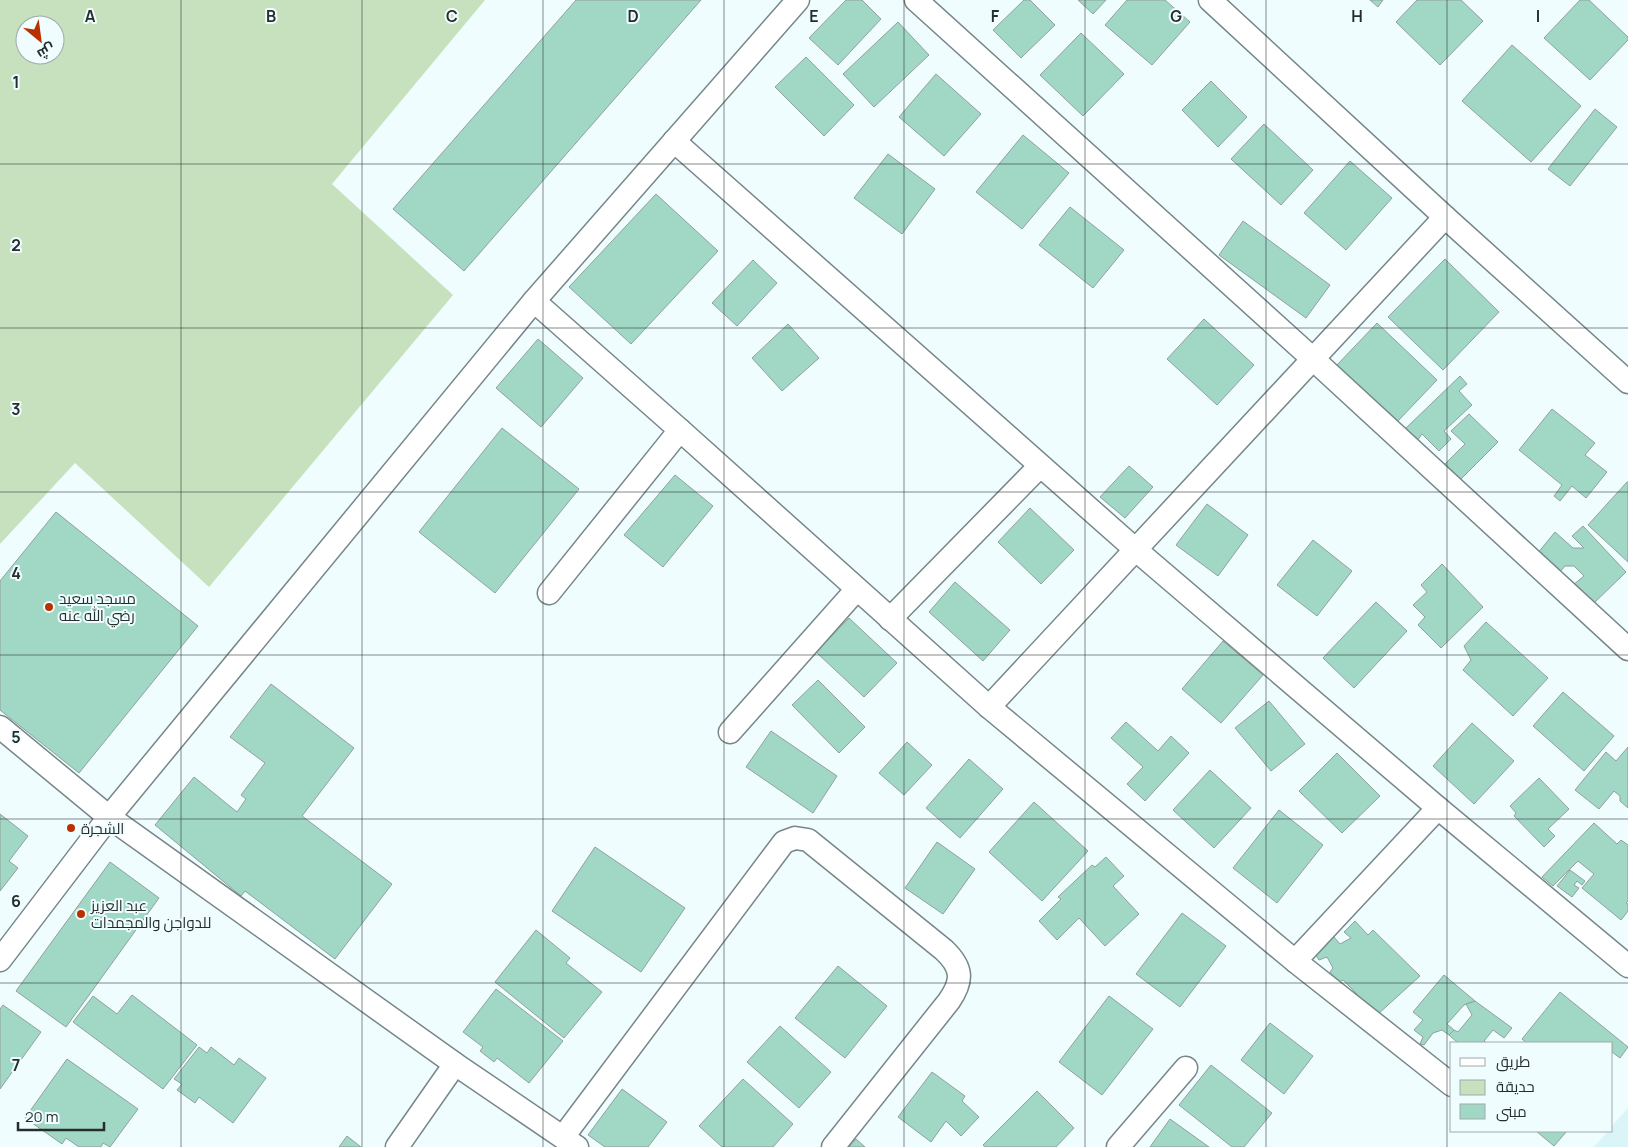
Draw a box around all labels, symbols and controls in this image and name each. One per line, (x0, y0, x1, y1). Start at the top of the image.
text: A (85, 5, 96, 27)
text: B (266, 5, 276, 27)
text: C (446, 5, 458, 27)
text: D (627, 5, 639, 27)
text: E (809, 5, 819, 27)
text: F (991, 5, 1000, 27)
text: G (1170, 5, 1182, 27)
text: H (1351, 5, 1363, 27)
text: I (1536, 5, 1540, 27)
north arrow (15, 15, 65, 65)
text: ش (34, 39, 59, 64)
text: 1 (12, 71, 20, 93)
text: 2 (11, 234, 21, 256)
text: 3 (11, 398, 21, 420)
text: 4 (11, 562, 21, 584)
place label: مسجد سعيد رضي الله عنه (59, 588, 136, 628)
marker: مسجد سعيد رضي الله عنه (43, 601, 55, 613)
text: 5 (11, 726, 21, 748)
place label: الشجرة (81, 818, 124, 839)
marker: الشجرة (65, 822, 77, 834)
text: 6 (11, 890, 21, 912)
place label: عبد العزيز للدواجن والمجمدات (90, 895, 211, 933)
marker: عبد العزيز للدواجن والمجمدات (75, 908, 87, 920)
legend (1450, 1042, 1613, 1132)
text: طريق (1496, 1051, 1530, 1072)
text: 7 (12, 1054, 20, 1076)
text: حديقة (1496, 1076, 1535, 1097)
scale bar (18, 1100, 104, 1132)
text: مبنى (1496, 1101, 1527, 1122)
text: 20 m (25, 1106, 58, 1127)

